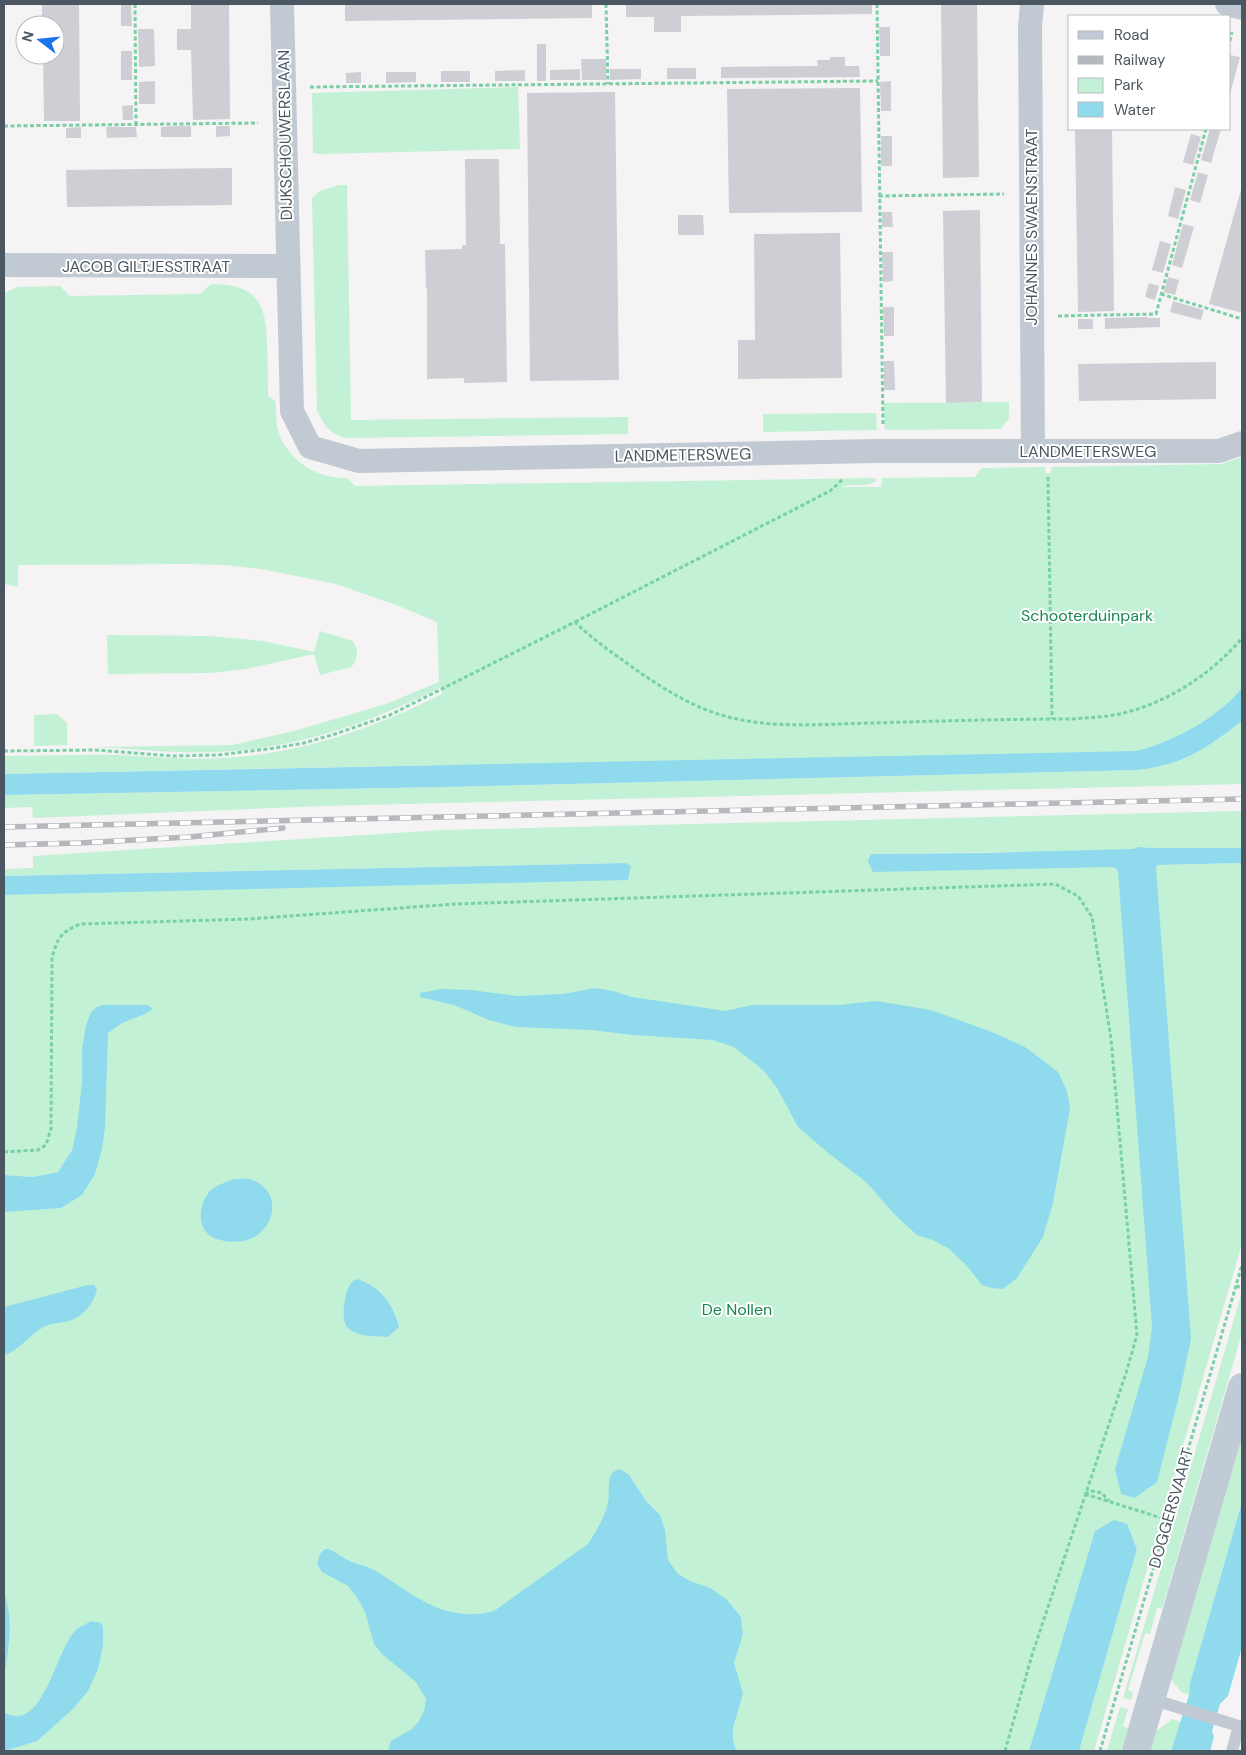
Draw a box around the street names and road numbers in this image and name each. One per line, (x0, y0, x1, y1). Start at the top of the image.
street label: DIJKSCHOUWERSLAAN (273, 49, 297, 221)
street label: JOHANNES SWAENSTRAAT (1021, 128, 1042, 326)
street label: JACOB GILTJESSTRAAT (62, 256, 230, 277)
street label: LANDMETERSWEG (1020, 441, 1156, 462)
street label: LANDMETERSWEG (614, 443, 752, 467)
street label: DOGGERSVAART (1144, 1445, 1198, 1571)

